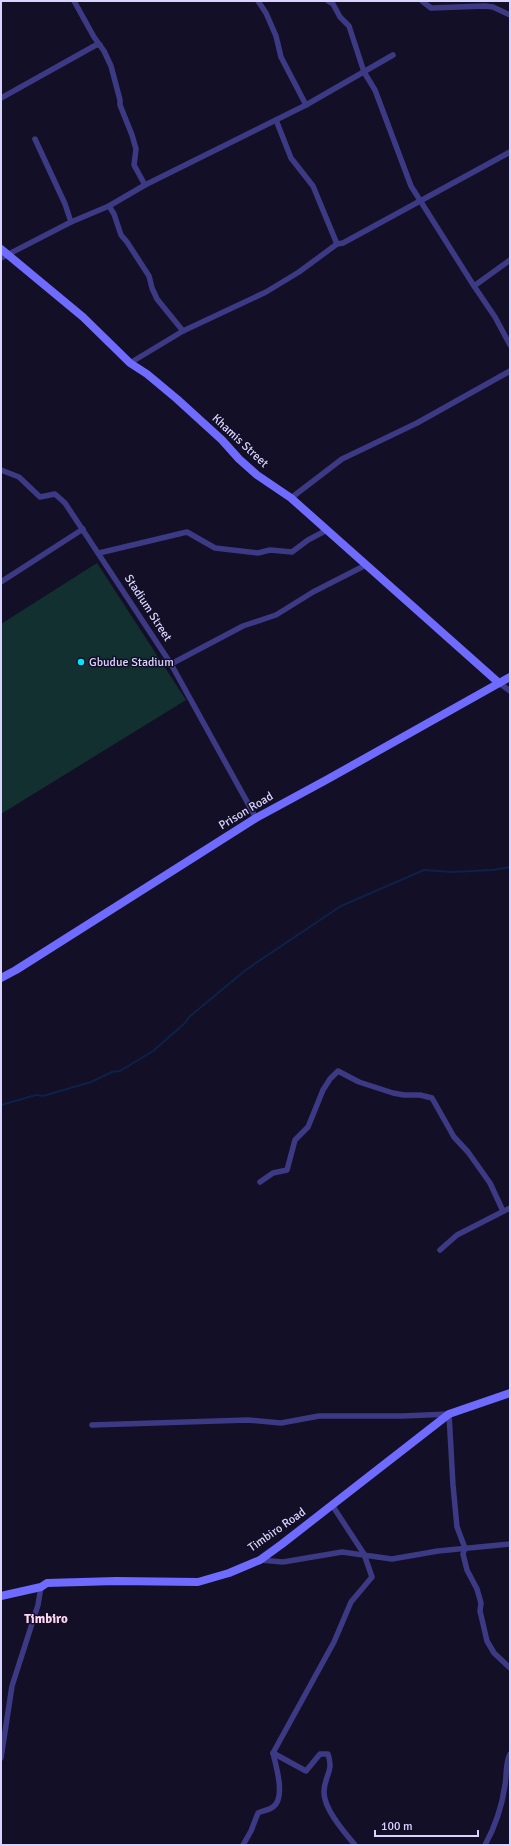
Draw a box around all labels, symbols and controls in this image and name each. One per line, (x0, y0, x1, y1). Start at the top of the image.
street label: Khamis Street (209, 411, 271, 471)
street label: Stadium Street (121, 572, 175, 644)
place label: Gbudue Stadium (89, 655, 174, 670)
marker: Gbudue Stadium (76, 657, 86, 667)
street label: Prison Road (216, 789, 276, 833)
street label: Timbiro Road (245, 1505, 309, 1555)
district label: Timbiro (24, 1611, 68, 1627)
scale bar (375, 1812, 478, 1838)
text: 100 m (381, 1819, 413, 1834)

